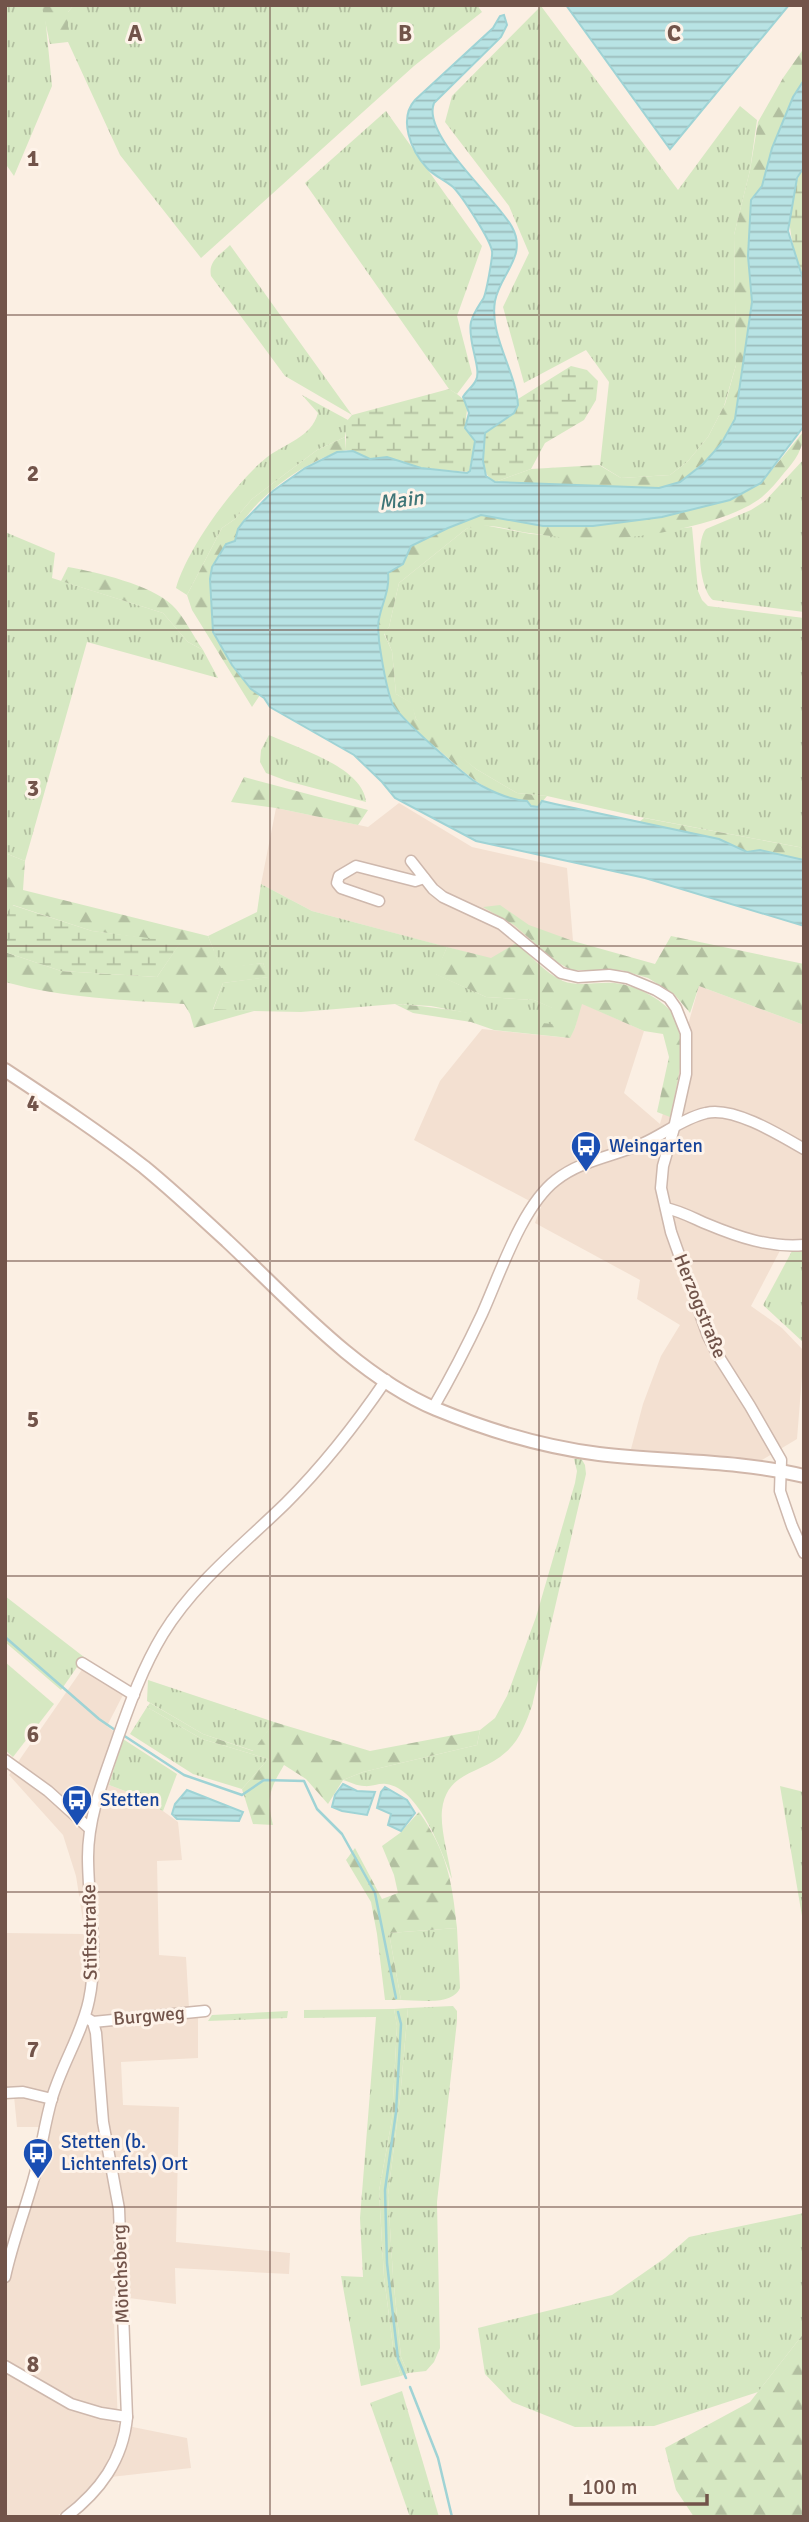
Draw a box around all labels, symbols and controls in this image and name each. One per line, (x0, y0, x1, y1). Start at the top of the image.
text: A (128, 19, 143, 48)
text: B (398, 19, 412, 48)
text: C (667, 19, 681, 48)
text: 1 (27, 144, 39, 173)
text: 2 (27, 459, 39, 488)
water label: Main (377, 484, 426, 516)
text: 3 (27, 774, 39, 803)
text: 4 (27, 1089, 39, 1118)
bus stop icon: Weingarten (569, 1129, 603, 1173)
place label: Weingarten (609, 1134, 703, 1158)
street label: Herzogstraße (668, 1250, 732, 1362)
text: 5 (27, 1405, 39, 1434)
text: 6 (27, 1720, 39, 1749)
bus stop icon: Stetten (60, 1783, 94, 1827)
place label: Stetten (100, 1788, 160, 1812)
street label: Stiftsstraße (77, 1884, 103, 1980)
street label: Burgweg (112, 2001, 186, 2031)
text: 7 (27, 2035, 39, 2064)
place label: Stetten (b. Lichtenfels) Ort (61, 2130, 188, 2176)
bus stop icon: Stetten (b. Lichtenfels) Ort (21, 2136, 55, 2180)
street label: Mönchsberg (107, 2224, 135, 2324)
text: 8 (27, 2350, 39, 2379)
scale bar (571, 2462, 708, 2506)
text: 100 m (582, 2474, 637, 2500)

